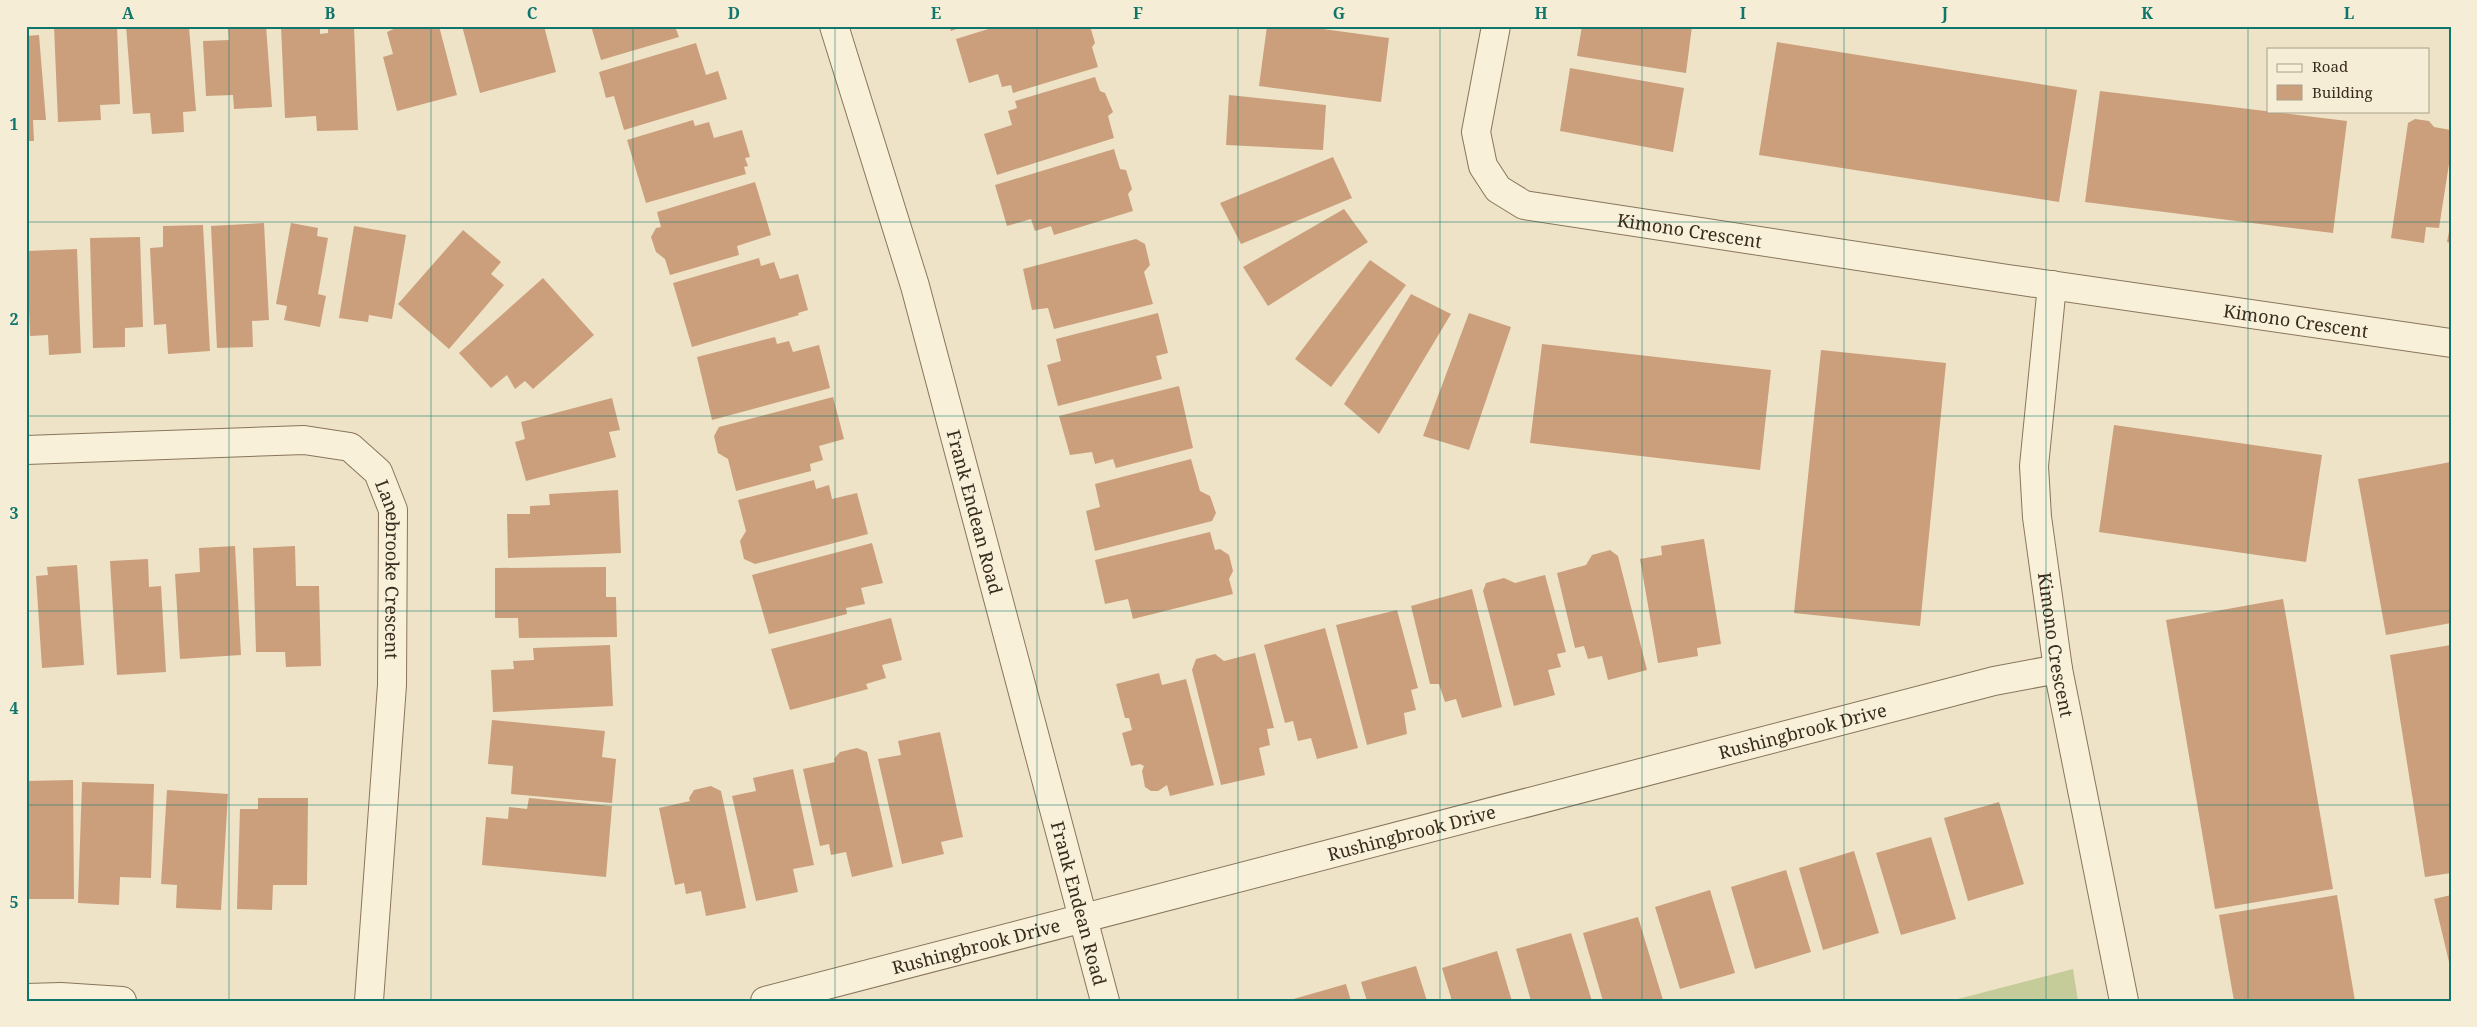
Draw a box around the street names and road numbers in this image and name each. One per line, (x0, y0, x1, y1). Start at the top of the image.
street label: Kimono Crescent (1615, 207, 1764, 253)
street label: Kimono Crescent (2222, 298, 2370, 343)
street label: Frank Endean Road (942, 427, 1008, 597)
street label: Lanebrooke Crescent (370, 476, 405, 660)
street label: Kimono Crescent (2033, 571, 2079, 719)
street label: Rushingbrook Drive (1716, 697, 1889, 764)
street label: Rushingbrook Drive (1325, 799, 1498, 866)
street label: Frank Endean Road (1046, 818, 1112, 988)
street label: Rushingbrook Drive (889, 913, 1063, 979)

